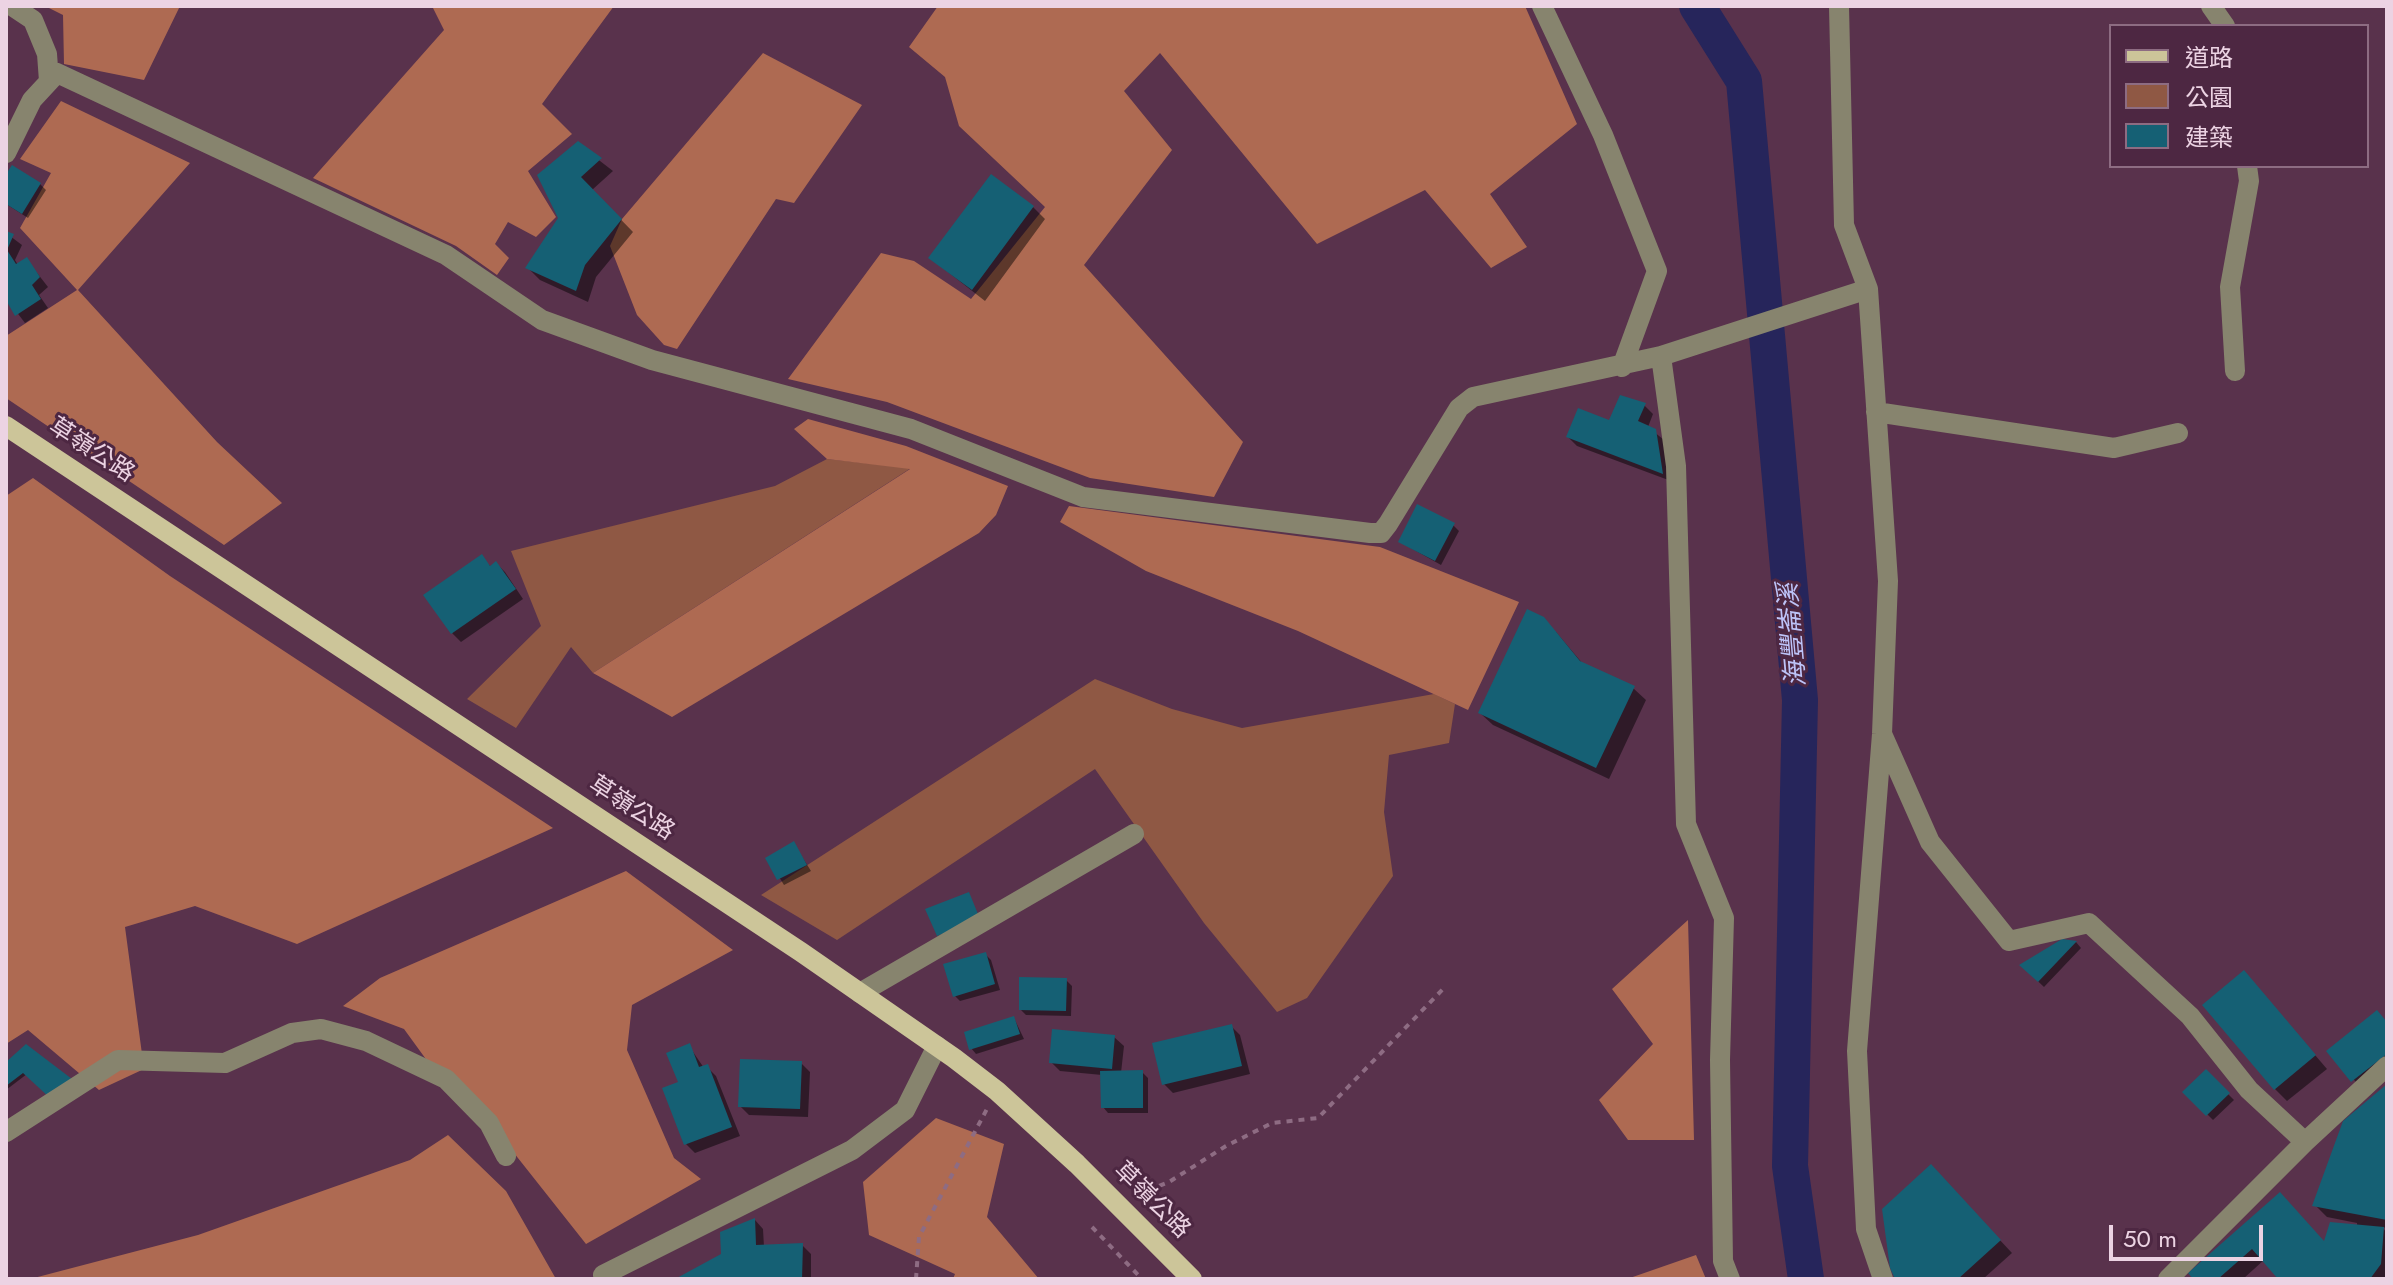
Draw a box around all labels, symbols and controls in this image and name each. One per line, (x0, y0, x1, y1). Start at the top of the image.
legend (2109, 24, 2369, 168)
text: 道路 (2185, 40, 2233, 75)
text: 公園 (2185, 80, 2233, 115)
text: 建築 (2185, 120, 2233, 155)
street label: 草嶺公路 (43, 413, 139, 489)
water label: 海豐崙溪 (1774, 582, 1814, 688)
street label: 草嶺公路 (583, 771, 679, 847)
street label: 草嶺公路 (1107, 1157, 1195, 1245)
scale bar (2113, 1209, 2267, 1259)
text: 50 m (2123, 1221, 2177, 1256)

